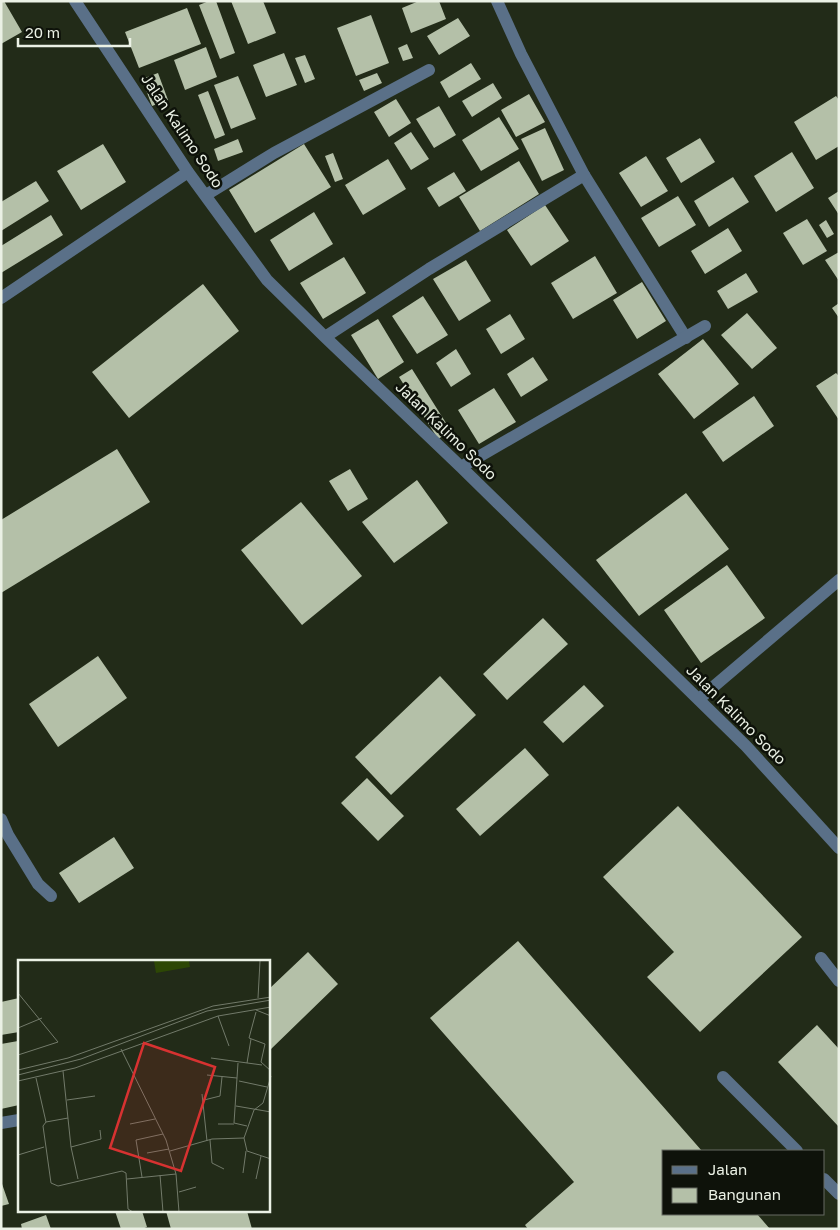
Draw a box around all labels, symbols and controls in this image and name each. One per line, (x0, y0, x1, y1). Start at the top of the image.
scale bar (18, 15, 130, 47)
text: 20 m (25, 23, 60, 41)
street label: Jalan Kalimo Sodo (138, 70, 228, 191)
street label: Jalan Kalimo Sodo (392, 377, 501, 483)
street label: Jalan Kalimo Sodo (683, 661, 790, 768)
inset map (18, 960, 270, 1212)
legend (662, 1150, 825, 1215)
text: Jalan (708, 1160, 747, 1178)
text: Bangunan (708, 1185, 781, 1203)

